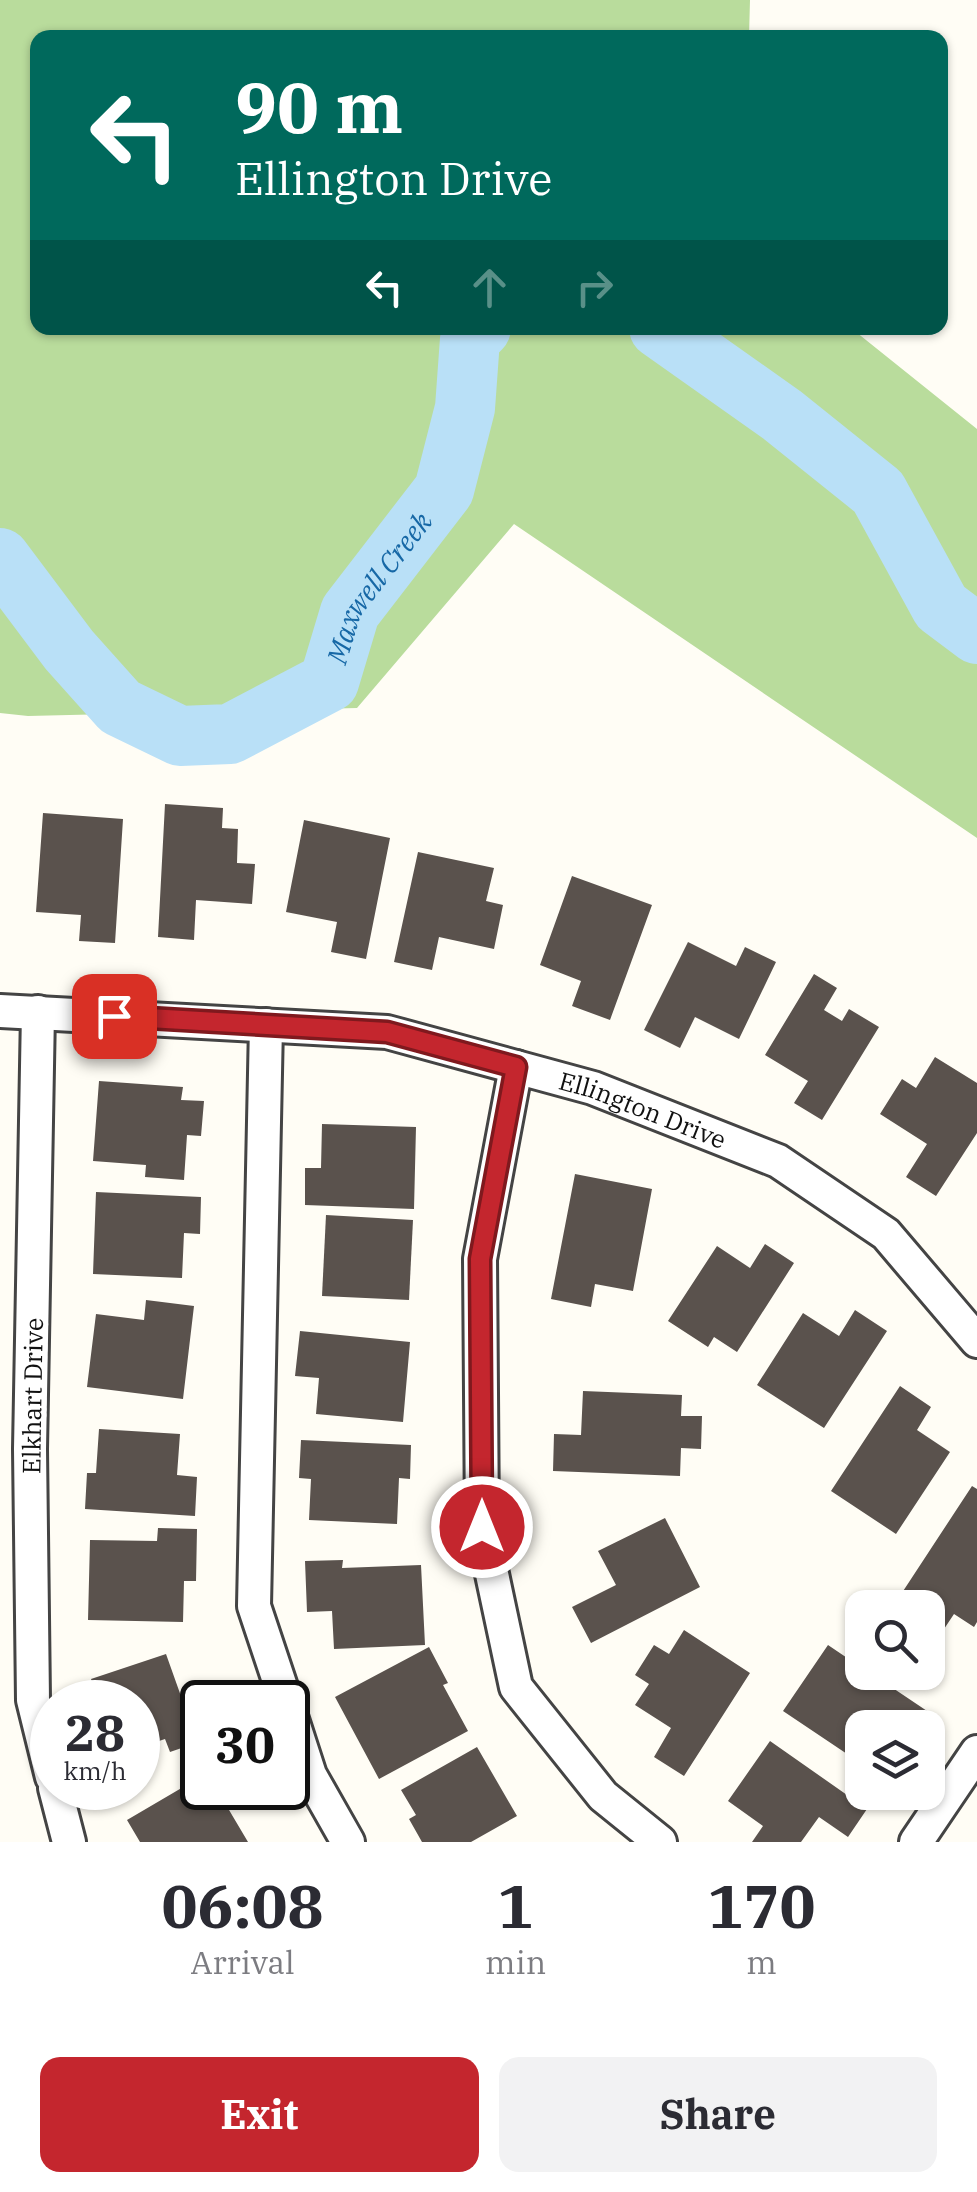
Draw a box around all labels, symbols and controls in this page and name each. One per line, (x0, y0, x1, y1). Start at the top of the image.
text: 90 m (235, 61, 403, 152)
icon: left (70, 70, 200, 200)
text: Ellington Drive (235, 149, 552, 207)
icon: left (357, 260, 412, 315)
icon: ahead (462, 260, 517, 315)
icon: right (567, 260, 622, 315)
water label: Maxwell Creek (317, 504, 440, 669)
pin (72, 974, 157, 1059)
icon: arrive (87, 989, 142, 1044)
street label: Ellington Drive (556, 1063, 731, 1156)
street label: Elkhart Drive (14, 1318, 50, 1474)
position arrow (430, 1475, 534, 1579)
map controls (845, 1590, 945, 1810)
button: search (845, 1590, 945, 1690)
speed limit sign: 30 (180, 1680, 310, 1810)
text: 28 (65, 1700, 125, 1765)
button: layers (845, 1710, 945, 1810)
text: km/h (63, 1754, 127, 1787)
text: 06:08 (161, 1866, 324, 1945)
text: 1 (498, 1866, 534, 1945)
text: 170 (708, 1866, 816, 1945)
text: Arrival (190, 1941, 295, 1983)
text: min (485, 1941, 546, 1983)
text: m (746, 1941, 777, 1983)
button: Exit (40, 2057, 479, 2172)
button: Share (499, 2057, 937, 2172)

